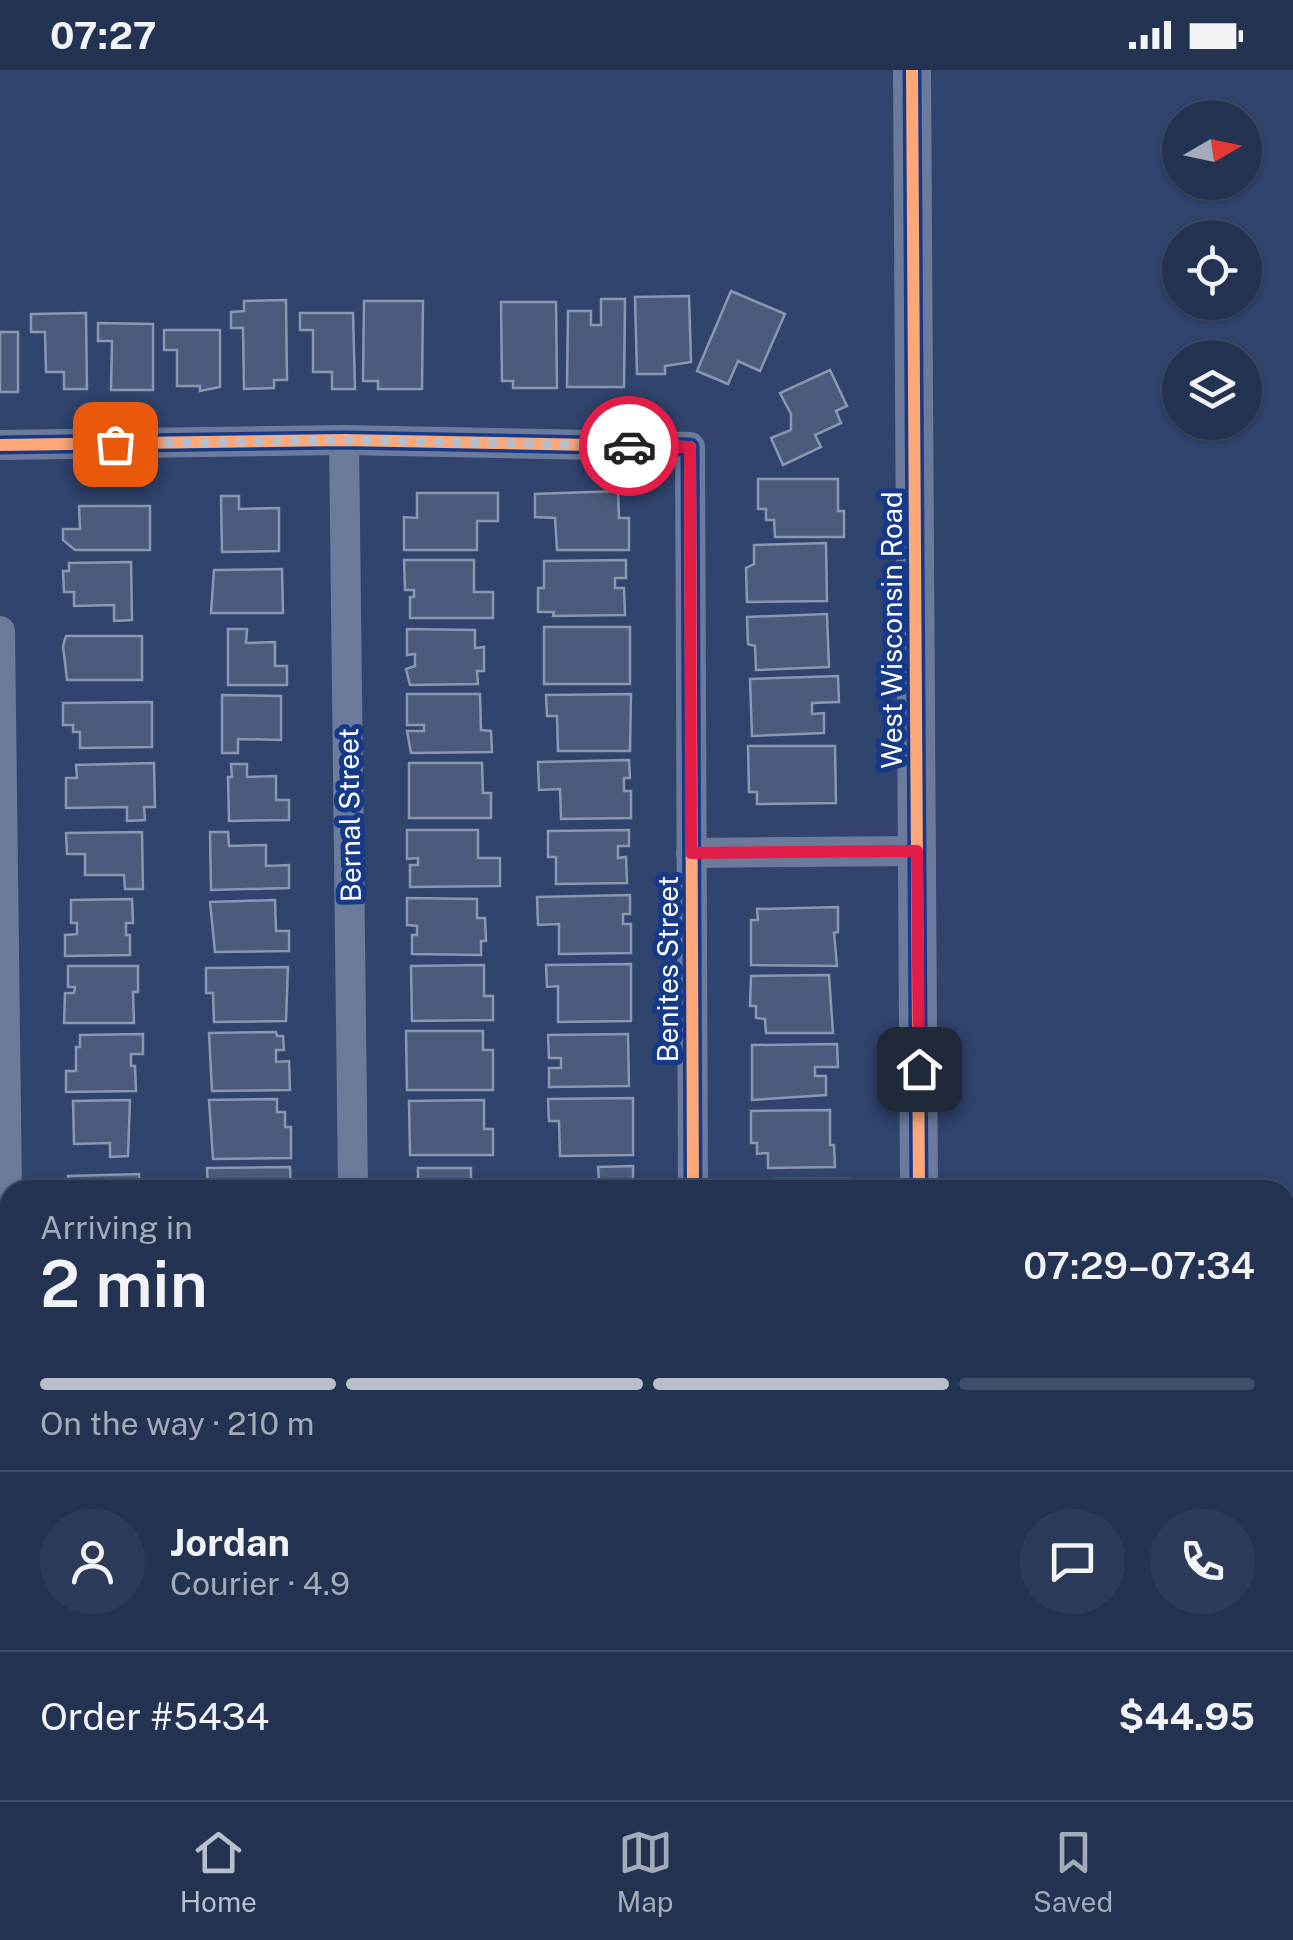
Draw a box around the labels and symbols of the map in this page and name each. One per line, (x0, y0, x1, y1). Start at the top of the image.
north arrow (1162, 100, 1262, 200)
courier (579, 396, 679, 496)
pin (73, 402, 158, 487)
street label: West Wisconsin Road (875, 491, 908, 769)
street label: Bernal Street (331, 728, 367, 902)
street label: Benites Street (651, 876, 684, 1062)
pin (877, 1027, 962, 1112)

